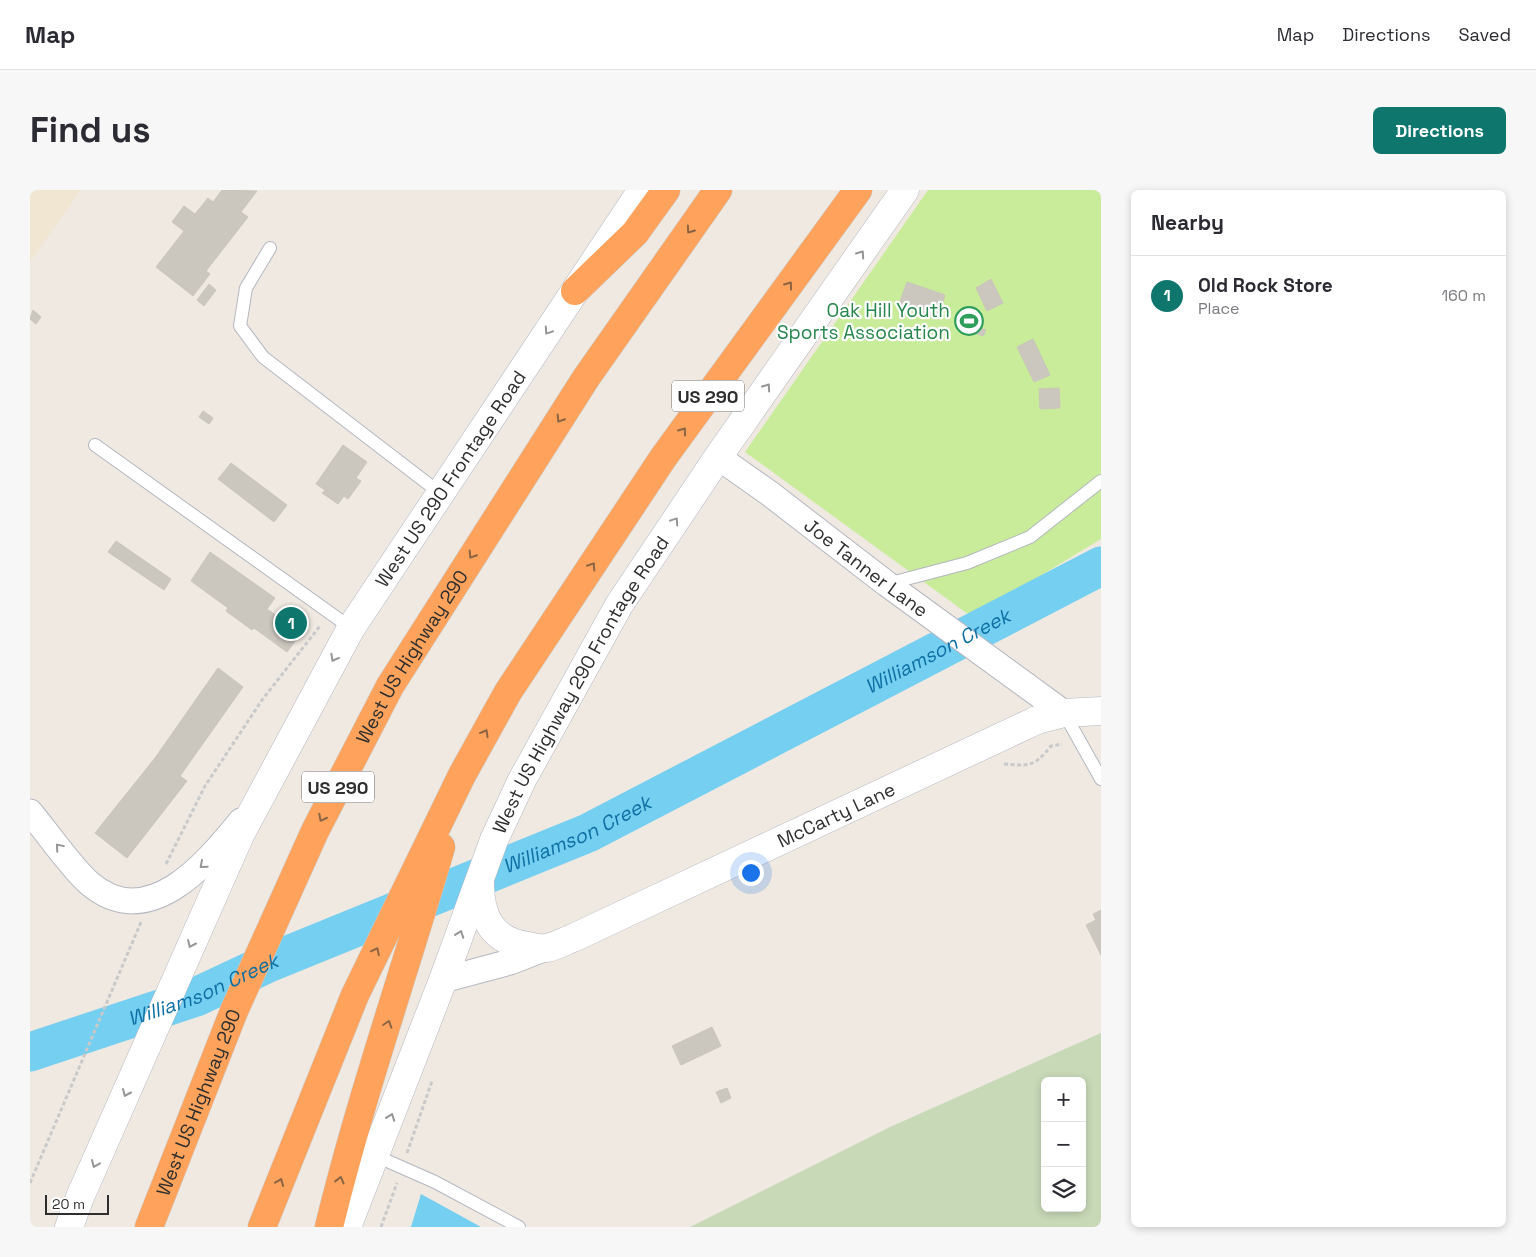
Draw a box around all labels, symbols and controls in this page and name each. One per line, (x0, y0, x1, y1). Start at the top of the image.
text: Map (25, 19, 75, 50)
text: Map (1277, 23, 1314, 46)
text: Directions (1342, 23, 1431, 46)
text: Saved (1459, 23, 1511, 46)
button: Directions (1373, 107, 1506, 154)
text: Find us (30, 108, 151, 152)
text: Nearby (1151, 209, 1224, 236)
one-way arrow (687, 224, 696, 234)
one-way arrow (855, 250, 864, 260)
text: Old Rock Store (1198, 273, 1333, 298)
one-way arrow (783, 282, 791, 291)
text: 1 (1163, 285, 1171, 306)
text: 160 m (1441, 285, 1486, 306)
place label: Oak Hill Youth Sports Association (777, 298, 950, 345)
text: Place (1198, 298, 1240, 319)
sports icon: Oak Hill Youth Sports Association (954, 306, 984, 336)
one-way arrow (544, 326, 554, 335)
street label: West US 290 Frontage Road (369, 365, 531, 592)
road number: US 290 (672, 380, 744, 412)
one-way arrow (761, 383, 770, 393)
one-way arrow (557, 413, 566, 422)
one-way arrow (677, 427, 686, 437)
street label: Joe Tanner Lane (799, 512, 933, 623)
one-way arrow (669, 517, 679, 526)
street label: West US Highway 290 Frontage Road (486, 531, 674, 837)
one-way arrow (469, 550, 478, 559)
one-way arrow (586, 562, 596, 571)
street label: West US Highway 290 (350, 565, 473, 748)
water label: Williamson Creek (860, 601, 1017, 700)
pin: 1 (275, 604, 307, 642)
one-way arrow (331, 652, 341, 661)
one-way arrow (479, 729, 489, 738)
road number: US 290 (302, 772, 374, 802)
street label: McCarty Lane (773, 776, 899, 853)
water label: Williamson Creek (499, 788, 658, 879)
one-way arrow (318, 813, 328, 822)
one-way arrow (57, 844, 65, 853)
one-way arrow (199, 859, 208, 868)
your location (738, 860, 764, 886)
one-way arrow (454, 931, 464, 939)
one-way arrow (187, 939, 198, 948)
water label: Williamson Creek (124, 947, 284, 1032)
one-way arrow (370, 947, 380, 956)
street label: West US Highway 290 (150, 1005, 246, 1199)
one-way arrow (382, 1021, 392, 1029)
map controls (1041, 1077, 1086, 1212)
button: + (1041, 1077, 1086, 1122)
one-way arrow (121, 1088, 132, 1097)
one-way arrow (385, 1113, 395, 1121)
button: − (1041, 1122, 1086, 1167)
one-way arrow (90, 1159, 101, 1168)
button: layers (1041, 1167, 1086, 1212)
one-way arrow (334, 1175, 345, 1184)
one-way arrow (274, 1178, 285, 1187)
scale bar (45, 1192, 109, 1215)
text: 20 m (52, 1195, 85, 1213)

